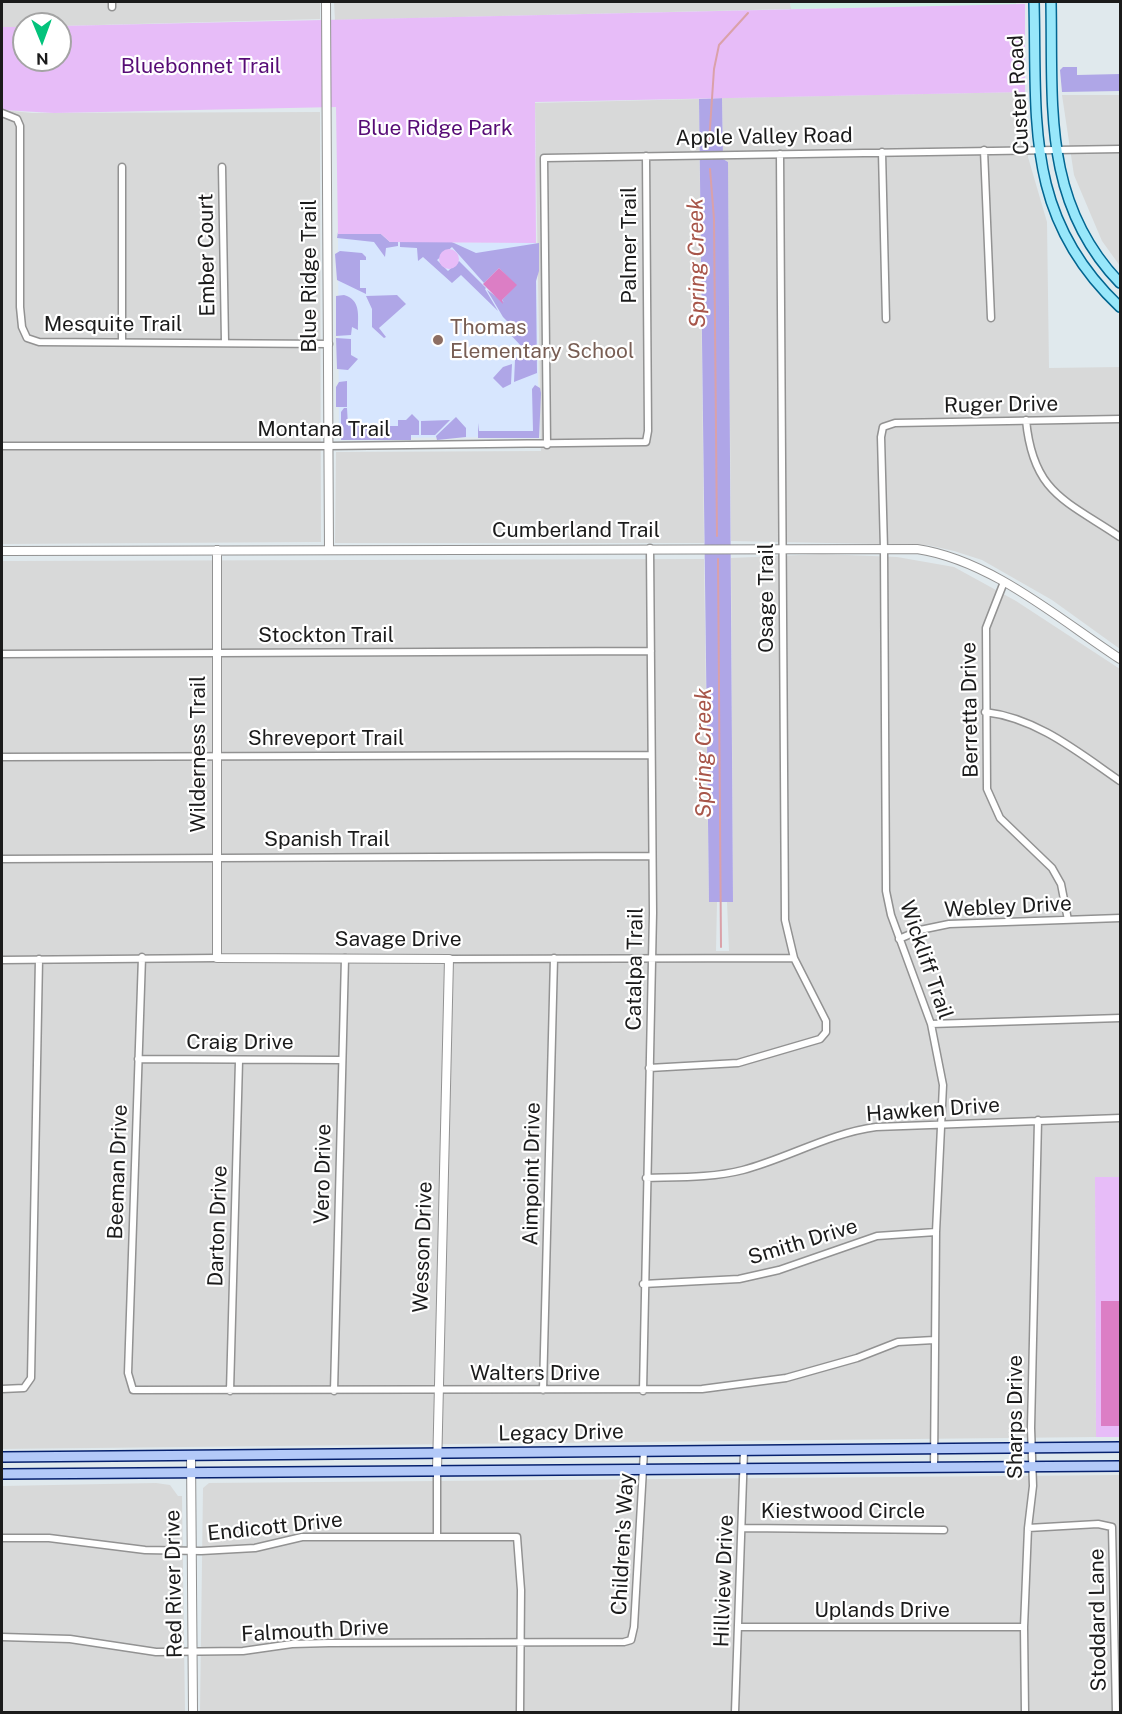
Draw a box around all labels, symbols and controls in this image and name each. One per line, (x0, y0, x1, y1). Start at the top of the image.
north arrow (12, 12, 72, 72)
street label: Custer Road (1003, 34, 1035, 156)
text: N (36, 49, 49, 68)
park label: Bluebonnet Trail (121, 54, 281, 80)
park label: Blue Ridge Park (357, 116, 513, 142)
street label: Apple Valley Road (675, 123, 853, 151)
street label: Palmer Trail (617, 186, 643, 304)
street label: Ember Court (193, 193, 221, 317)
water label: Spring Creek (683, 198, 711, 328)
street label: Blue Ridge Trail (297, 199, 323, 353)
street label: Mesquite Trail (44, 312, 182, 338)
place label: Thomas Elementary School (450, 315, 634, 365)
marker: Thomas Elementary School (431, 333, 445, 347)
street label: Ruger Drive (944, 391, 1058, 419)
street label: Montana Trail (257, 417, 391, 443)
street label: Cumberland Trail (492, 518, 660, 544)
street label: Osage Trail (754, 543, 780, 653)
street label: Stockton Trail (258, 623, 394, 649)
street label: Berretta Drive (956, 642, 984, 778)
street label: Wilderness Trail (186, 675, 212, 833)
water label: Spring Creek (691, 688, 717, 818)
street label: Shreveport Trail (248, 726, 404, 752)
street label: Spanish Trail (264, 827, 390, 853)
street label: Webley Drive (944, 891, 1072, 923)
street label: Wickliff Trail (894, 897, 958, 1023)
street label: Catalpa Trail (621, 907, 649, 1031)
street label: Savage Drive (334, 927, 462, 953)
street label: Craig Drive (186, 1030, 294, 1056)
street label: Hawken Drive (865, 1093, 1001, 1127)
street label: Aimpoint Drive (518, 1102, 546, 1246)
street label: Beeman Drive (103, 1104, 133, 1240)
street label: Vero Drive (310, 1124, 336, 1224)
street label: Darton Drive (203, 1165, 233, 1287)
street label: Wesson Drive (408, 1181, 438, 1313)
street label: Smith Drive (745, 1213, 861, 1271)
street label: Sharps Drive (1003, 1355, 1029, 1479)
street label: Walters Drive (470, 1361, 600, 1387)
street label: Legacy Drive (498, 1419, 624, 1447)
street label: Children's Way (607, 1472, 639, 1616)
street label: Kiestwood Circle (761, 1499, 925, 1525)
street label: Endicott Drive (206, 1507, 344, 1547)
street label: Red River Drive (160, 1510, 188, 1658)
street label: Hillview Drive (709, 1514, 739, 1648)
street label: Stoddard Lane (1084, 1548, 1112, 1692)
street label: Uplands Drive (814, 1598, 950, 1624)
street label: Falmouth Drive (240, 1615, 390, 1647)

